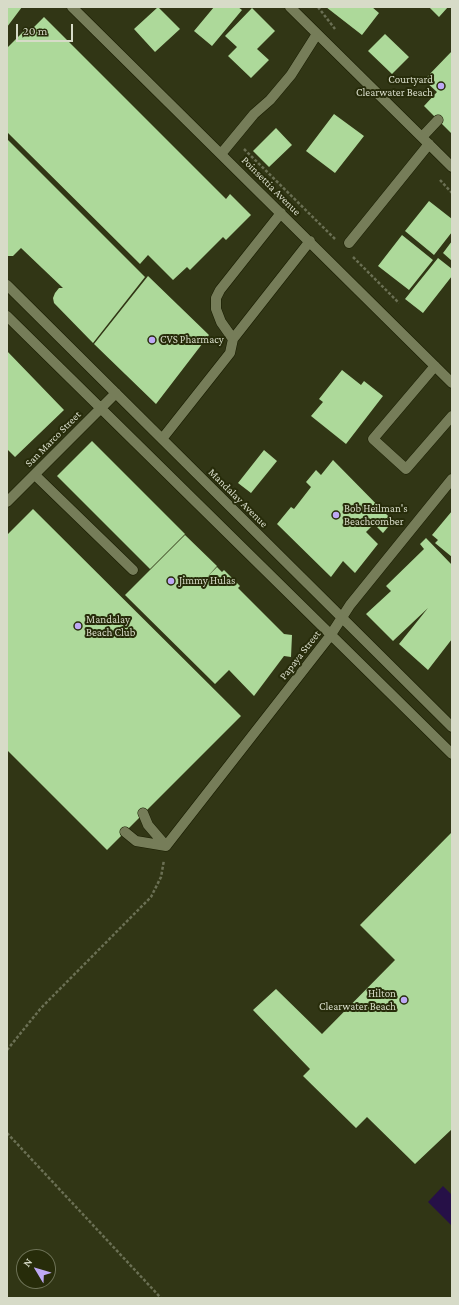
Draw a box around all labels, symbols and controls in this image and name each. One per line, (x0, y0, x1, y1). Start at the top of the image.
scale bar (18, 16, 75, 42)
text: 20 m (23, 24, 47, 38)
place label: Courtyard Clearwater Beach (356, 73, 433, 99)
marker: Courtyard Clearwater Beach (436, 81, 446, 91)
street label: Poinsettia Avenue (239, 154, 303, 218)
place label: CVS Pharmacy (160, 333, 224, 347)
marker: CVS Pharmacy (147, 335, 157, 345)
street label: San Marco Street (22, 408, 84, 470)
street label: Mandalay Avenue (206, 466, 270, 530)
place label: Bob Heilman's Beachcomber (344, 502, 408, 528)
marker: Bob Heilman's Beachcomber (331, 510, 341, 520)
place label: Jimmy Hulas (179, 574, 235, 588)
marker: Jimmy Hulas (166, 576, 176, 586)
place label: Mandalay Beach Club (86, 613, 135, 639)
marker: Mandalay Beach Club (73, 621, 83, 631)
street label: Papaya Street (277, 628, 323, 682)
place label: Hilton Clearwater Beach (319, 987, 396, 1013)
marker: Hilton Clearwater Beach (399, 995, 409, 1005)
north arrow (16, 1249, 56, 1289)
text: N (20, 1256, 34, 1269)

